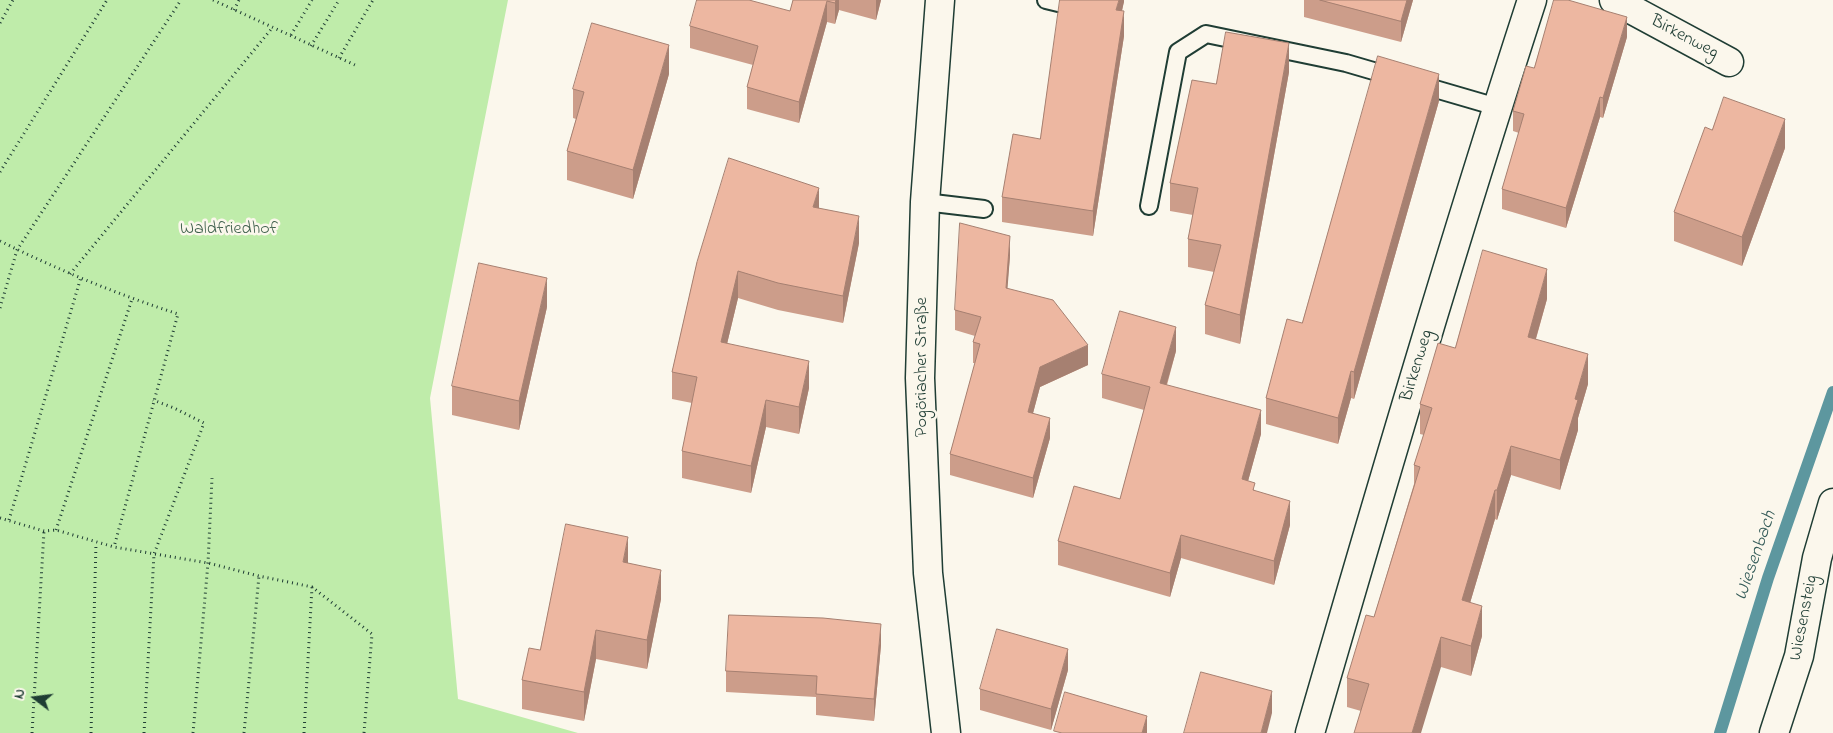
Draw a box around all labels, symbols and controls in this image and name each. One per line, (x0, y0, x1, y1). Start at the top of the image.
street label: Birkenweg (1646, 11, 1722, 65)
park label: Waldfriedhof (180, 219, 278, 241)
street label: Pogöriacher Straße (912, 297, 934, 437)
street label: Birkenweg (1397, 328, 1439, 404)
water label: Wiesenbach (1731, 508, 1783, 604)
street label: Wiesensteig (1786, 573, 1824, 663)
north arrow (10, 673, 60, 723)
text: N (9, 687, 31, 701)

